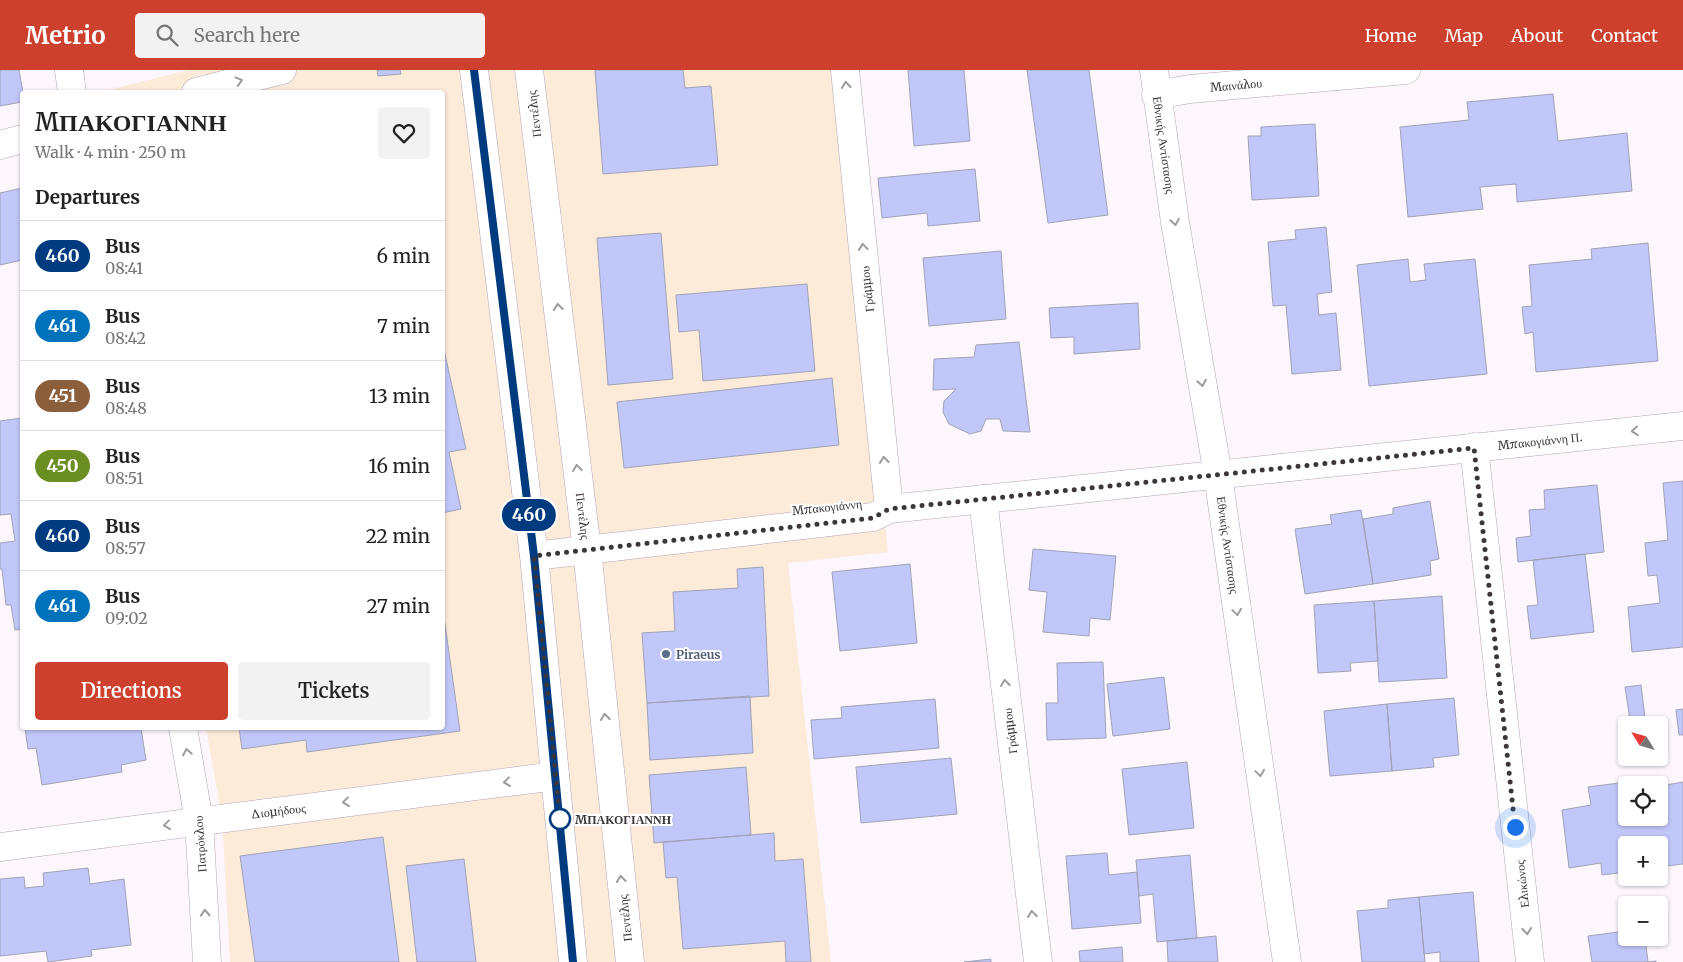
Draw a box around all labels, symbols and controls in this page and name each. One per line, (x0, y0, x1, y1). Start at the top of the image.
search box (135, 13, 485, 58)
text: Metrio (25, 20, 105, 51)
icon: search (153, 21, 181, 49)
text: Search here (193, 23, 300, 47)
text: Home (1365, 24, 1417, 47)
text: Map (1445, 24, 1483, 47)
text: About (1511, 24, 1563, 47)
text: Contact (1591, 24, 1658, 47)
street label: Μαινάλου (1209, 75, 1263, 95)
one-way arrow (235, 76, 243, 87)
one-way arrow (841, 81, 852, 89)
street label: Πεντέλης (524, 90, 544, 138)
street label: Εθνικής Αντίστασης (1150, 95, 1178, 195)
text: ΜΠΑΚΟΓΙΑΝΝΗ (35, 107, 227, 138)
button: heart (378, 107, 430, 159)
text: Walk · 4 min · 250 m (35, 142, 186, 162)
text: Departures (35, 185, 140, 209)
one-way arrow (1170, 218, 1180, 227)
text: Bus (105, 234, 140, 258)
one-way arrow (858, 242, 869, 250)
text: 460 (45, 244, 80, 267)
text: 6 min (376, 244, 430, 268)
text: 08:41 (105, 258, 143, 278)
street label: Γράμμου (857, 265, 877, 313)
one-way arrow (553, 303, 564, 311)
text: Bus (105, 304, 140, 328)
text: 461 (48, 314, 77, 337)
text: 7 min (377, 314, 430, 338)
text: 08:42 (105, 328, 146, 348)
text: Bus (105, 374, 140, 398)
one-way arrow (1196, 379, 1207, 387)
text: 451 (48, 384, 77, 407)
text: 13 min (369, 384, 430, 408)
text: 08:48 (105, 398, 147, 418)
one-way arrow (1630, 425, 1638, 436)
street label: Μπακογιάννη Π. (1497, 429, 1583, 453)
text: Bus (105, 444, 140, 468)
text: 450 (46, 454, 79, 477)
text: 16 min (369, 454, 430, 478)
one-way arrow (879, 456, 890, 464)
one-way arrow (572, 464, 583, 472)
text: 08:51 (105, 468, 144, 488)
street label: Πεντέλης (573, 492, 593, 540)
street label: Εθνικής Αντίστασης (1214, 495, 1242, 595)
street label: Μπακογιάννη (791, 496, 863, 518)
line badge: 460 (500, 499, 558, 531)
text: 460 (512, 503, 546, 526)
text: Bus (105, 514, 140, 538)
text: 460 (45, 524, 80, 547)
text: 22 min (366, 524, 430, 548)
text: 08:57 (105, 538, 146, 558)
text: Bus (105, 584, 140, 608)
text: 461 (48, 594, 77, 617)
text: 27 min (366, 594, 430, 618)
text: 09:02 (105, 608, 148, 628)
one-way arrow (1231, 609, 1242, 617)
place label: Piraeus (676, 647, 721, 662)
marker: Piraeus (660, 648, 672, 660)
button: Directions (35, 662, 228, 720)
button: Tickets (238, 662, 430, 720)
one-way arrow (1000, 678, 1011, 686)
street label: Γράμμου (1000, 707, 1020, 755)
one-way arrow (600, 713, 611, 721)
north arrow (1618, 716, 1668, 766)
map controls (1618, 716, 1668, 946)
one-way arrow (183, 748, 193, 756)
one-way arrow (1254, 770, 1265, 778)
one-way arrow (503, 776, 511, 787)
button: locate (1618, 776, 1668, 826)
one-way arrow (341, 796, 349, 807)
street label: Διομήδους (250, 800, 307, 822)
marker: ΜΠΑΚΟΓΙΑΝΝΗ (549, 808, 571, 830)
place label: ΜΠΑΚΟΓΙΑΝΝΗ (575, 812, 672, 827)
street label: Πατρόκλου (191, 815, 209, 873)
your location (1503, 815, 1528, 840)
one-way arrow (163, 819, 171, 830)
button: + (1618, 836, 1668, 886)
street label: Ελικώνος (1512, 859, 1532, 908)
one-way arrow (616, 874, 627, 882)
street label: Πεντέλης (615, 894, 635, 942)
button: − (1618, 896, 1668, 946)
one-way arrow (199, 909, 210, 917)
one-way arrow (1027, 909, 1038, 917)
one-way arrow (1521, 927, 1532, 935)

